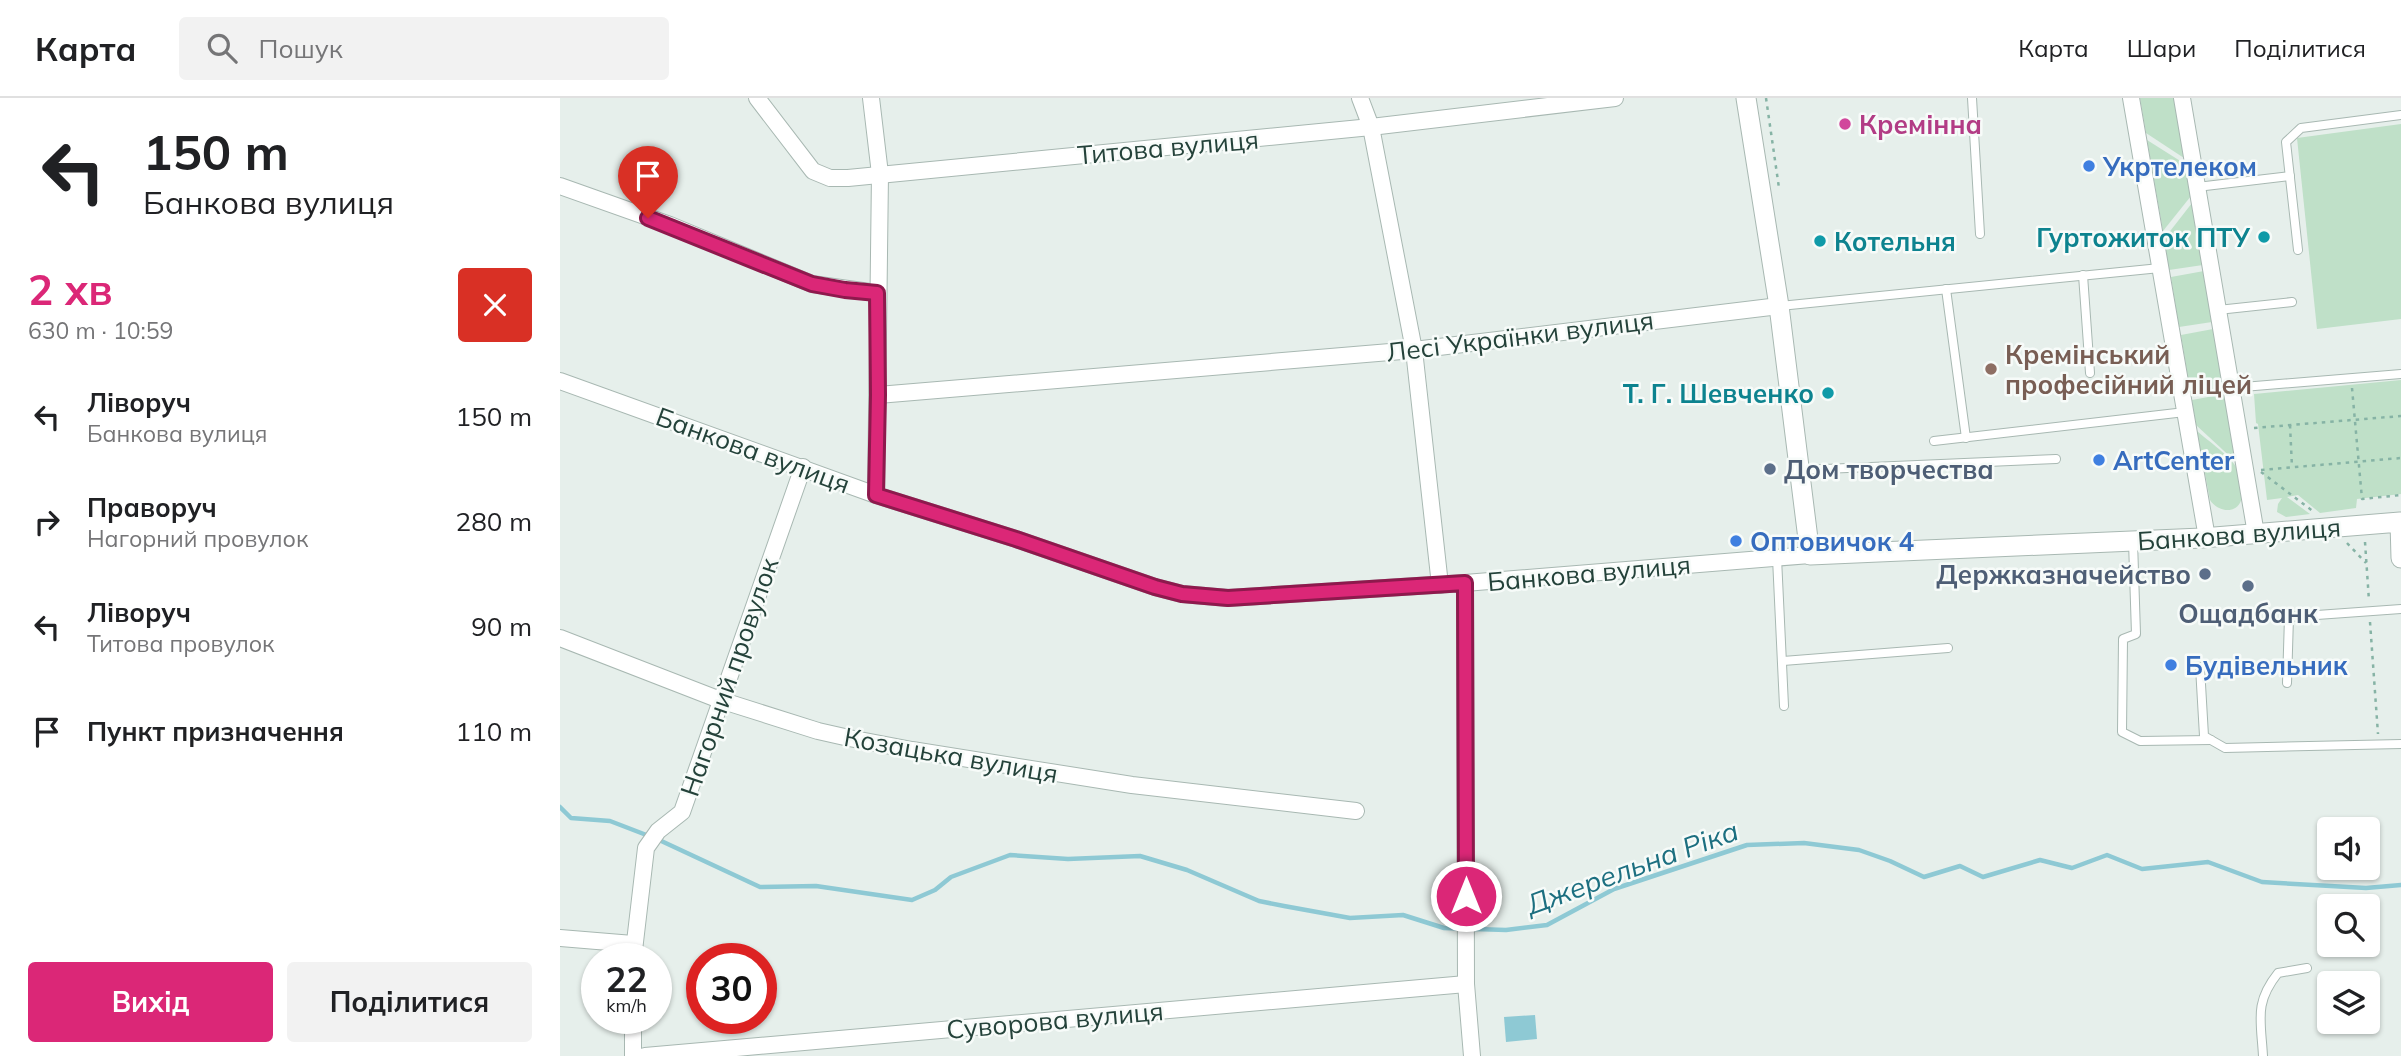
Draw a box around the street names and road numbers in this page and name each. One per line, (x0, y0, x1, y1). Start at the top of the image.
street label: Титова вулиця (1076, 123, 1260, 171)
street label: Лесі Українки вулиця (1384, 303, 1656, 369)
street label: Банкова вулиця (652, 400, 854, 500)
street label: Банкова вулиця (2136, 510, 2342, 558)
street label: Банкова вулиця (1486, 548, 1692, 598)
street label: Нагорний провулок (673, 553, 785, 801)
street label: Козацька вулиця (841, 720, 1061, 790)
street label: Суворова вулиця (945, 994, 1165, 1046)

